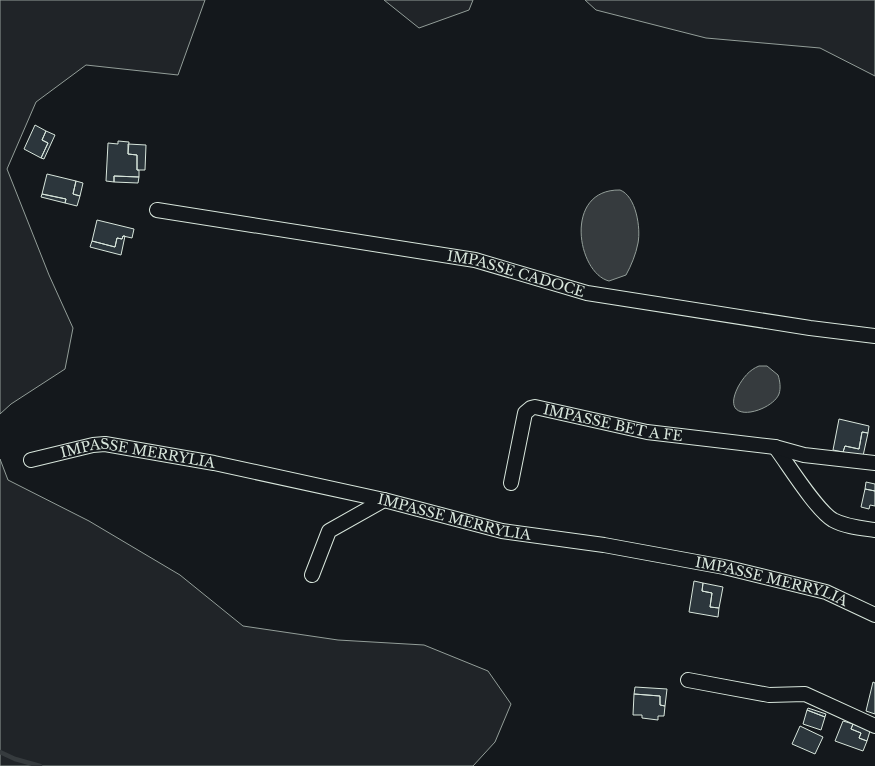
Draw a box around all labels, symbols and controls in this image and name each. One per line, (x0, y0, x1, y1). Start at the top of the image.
street label: IMPASSE CADOCE (446, 247, 587, 301)
street label: IMPASSE BET A FE (542, 400, 684, 445)
street label: IMPASSE MERRYLIA (58, 435, 217, 472)
street label: IMPASSE MERRYLIA (376, 490, 532, 544)
street label: IMPASSE MERRYLIA (694, 553, 851, 610)

